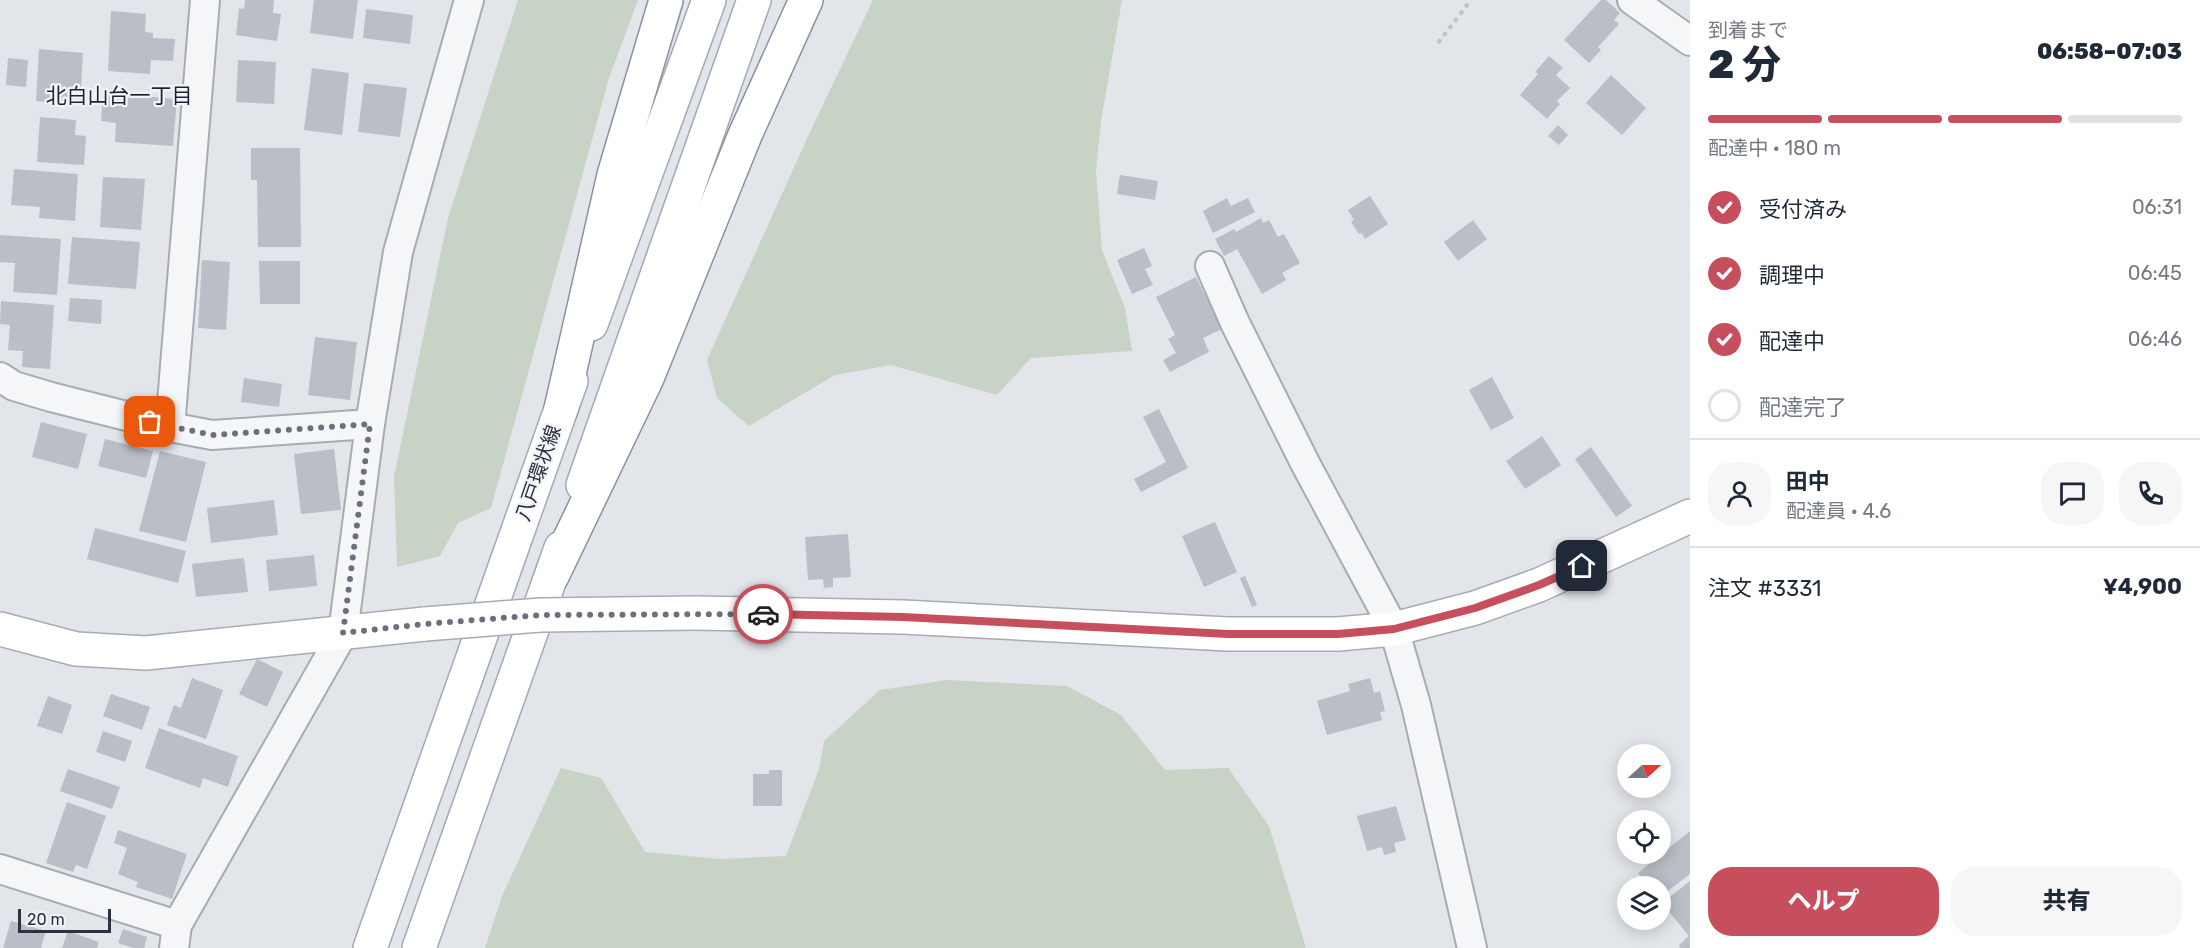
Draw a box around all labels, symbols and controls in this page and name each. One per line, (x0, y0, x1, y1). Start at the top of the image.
text: 到着まで (1708, 18, 1788, 42)
text: 06:58–07:03 (2037, 38, 2182, 65)
text: 2 分 (1708, 42, 1781, 88)
district label: 北白山台一丁目 (46, 83, 193, 108)
text: 配達中 · 180 m (1708, 136, 1841, 160)
icon: check (1708, 191, 1741, 224)
text: 06:31 (2132, 195, 2182, 219)
text: 受付済み (1759, 196, 1847, 223)
icon: check (1708, 257, 1741, 290)
text: 06:45 (2128, 261, 2182, 285)
text: 調理中 (1759, 262, 1825, 289)
icon: check (1708, 323, 1741, 356)
text: 06:46 (2128, 327, 2182, 351)
text: 配達中 (1759, 328, 1825, 355)
text: 配達完了 (1759, 394, 1847, 421)
pin (124, 396, 175, 447)
icon: bag (133, 405, 166, 438)
street label: 八戸環状線 (510, 422, 566, 524)
button: person (1708, 462, 1771, 525)
button: chat (2041, 462, 2104, 525)
button: phone (2119, 462, 2182, 525)
text: 田中 (1786, 468, 1830, 495)
text: 配達員 · 4.6 (1786, 499, 1891, 523)
pin (1556, 540, 1607, 591)
icon: home (1565, 549, 1598, 582)
text: ¥4,900 (2103, 573, 2182, 600)
text: 注文 #3331 (1708, 575, 1821, 602)
courier (733, 584, 793, 644)
icon: car (747, 598, 780, 631)
north arrow (1617, 744, 1671, 798)
map controls (1617, 744, 1671, 930)
button: locate (1617, 810, 1671, 864)
button: ヘルプ (1708, 867, 1939, 936)
button: 共有 (1951, 867, 2182, 936)
button: layers (1617, 876, 1671, 930)
scale bar (18, 906, 111, 934)
text: 20 m (27, 910, 65, 929)

